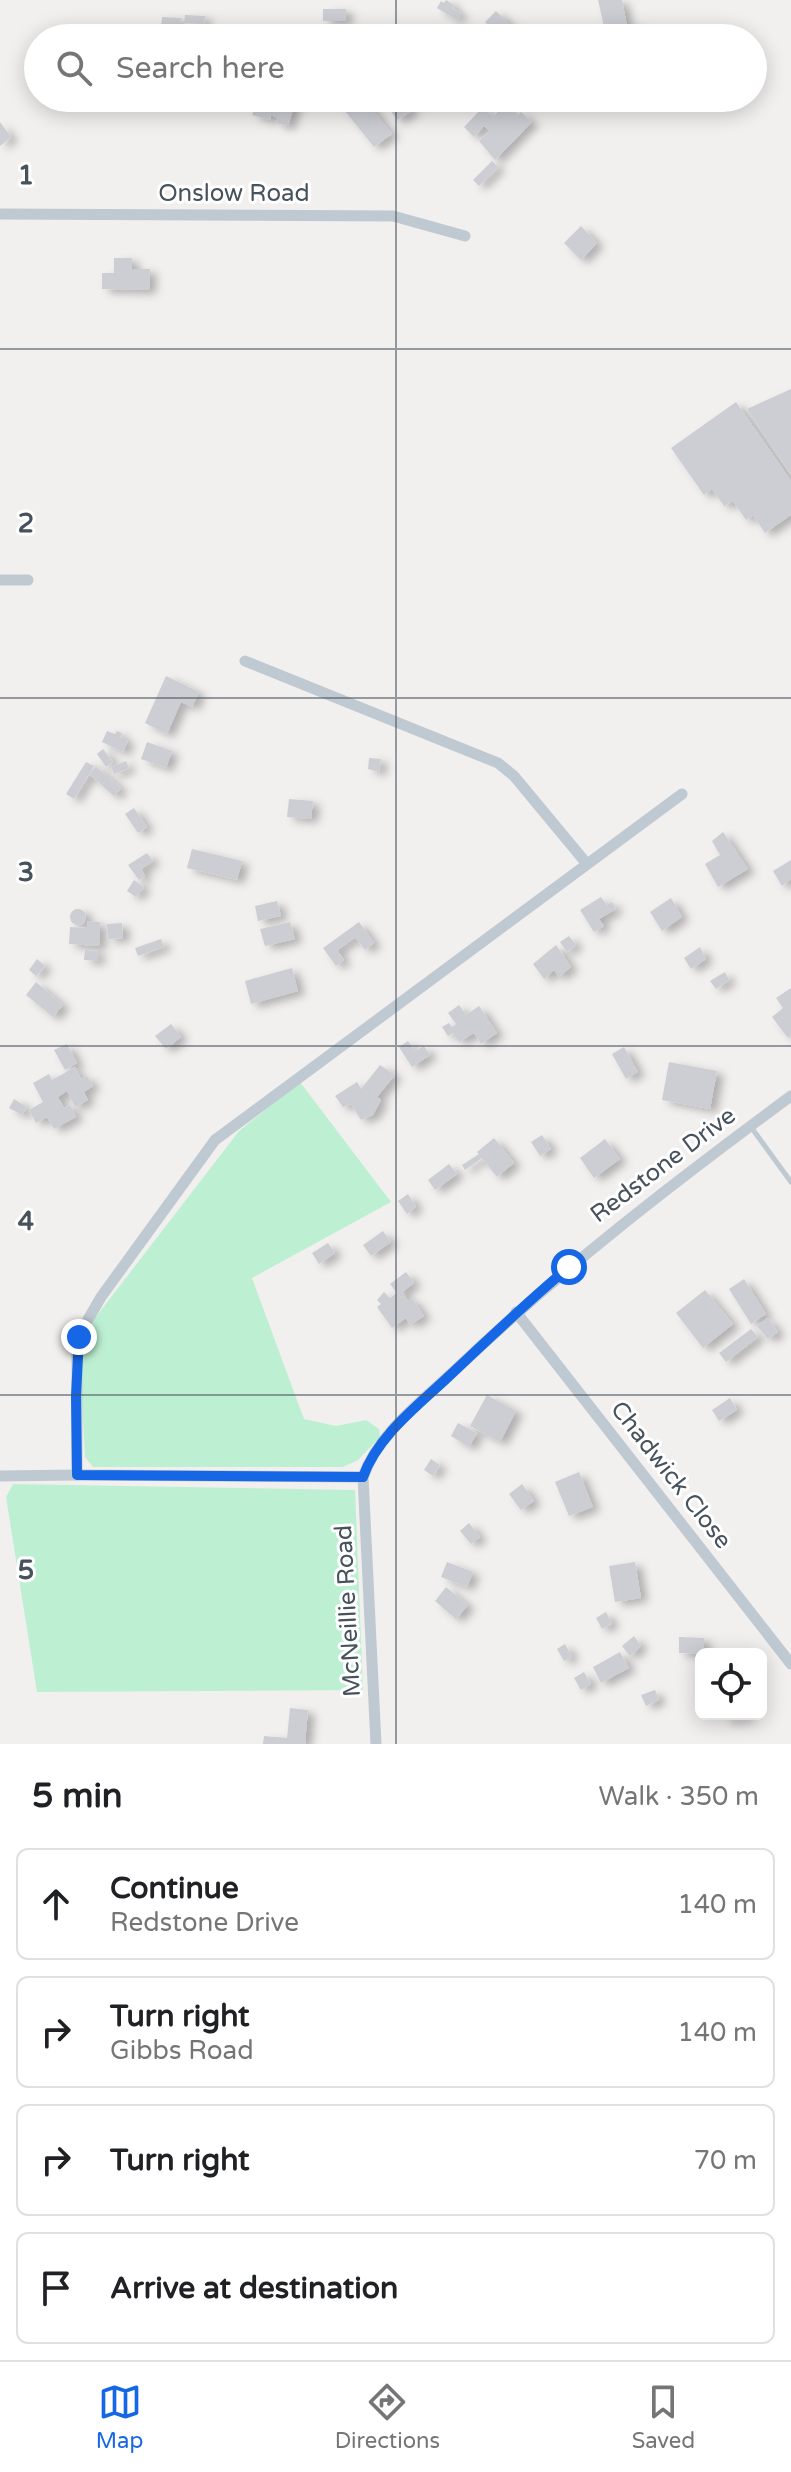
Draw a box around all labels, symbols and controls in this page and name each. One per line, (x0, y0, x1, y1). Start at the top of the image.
search box (24, 24, 767, 112)
icon: search (52, 46, 96, 90)
text: Search here (116, 50, 285, 87)
text: 1 (18, 160, 34, 191)
street label: Onslow Road (158, 179, 310, 208)
text: 2 (18, 508, 34, 539)
text: 3 (18, 857, 34, 888)
street label: Redstone Drive (585, 1101, 741, 1229)
text: 4 (18, 1206, 34, 1237)
route start (551, 1249, 587, 1285)
route end (61, 1319, 97, 1355)
street label: Chadwick Close (604, 1395, 738, 1555)
street label: McNeillie Road (329, 1524, 367, 1698)
text: 5 (18, 1555, 34, 1586)
map controls (695, 1648, 767, 1720)
button: locate (695, 1648, 767, 1720)
text: 5 min (32, 1776, 123, 1817)
text: Walk · 350 m (599, 1781, 759, 1812)
text: Continue (110, 1870, 239, 1907)
icon: ahead (34, 1882, 78, 1926)
text: 140 m (677, 1889, 757, 1920)
text: Redstone Drive (110, 1907, 299, 1938)
text: Turn right (110, 1998, 250, 2035)
icon: right (34, 2010, 78, 2054)
text: 140 m (677, 2017, 757, 2048)
text: Gibbs Road (110, 2035, 254, 2066)
icon: right (34, 2138, 78, 2182)
text: Turn right (110, 2142, 250, 2179)
text: 70 m (694, 2145, 757, 2176)
icon: arrive (34, 2266, 78, 2310)
text: Arrive at destination (110, 2270, 398, 2307)
tab: Map (96, 2380, 143, 2454)
tab: Directions (335, 2380, 440, 2454)
tab: Saved (632, 2380, 695, 2454)

